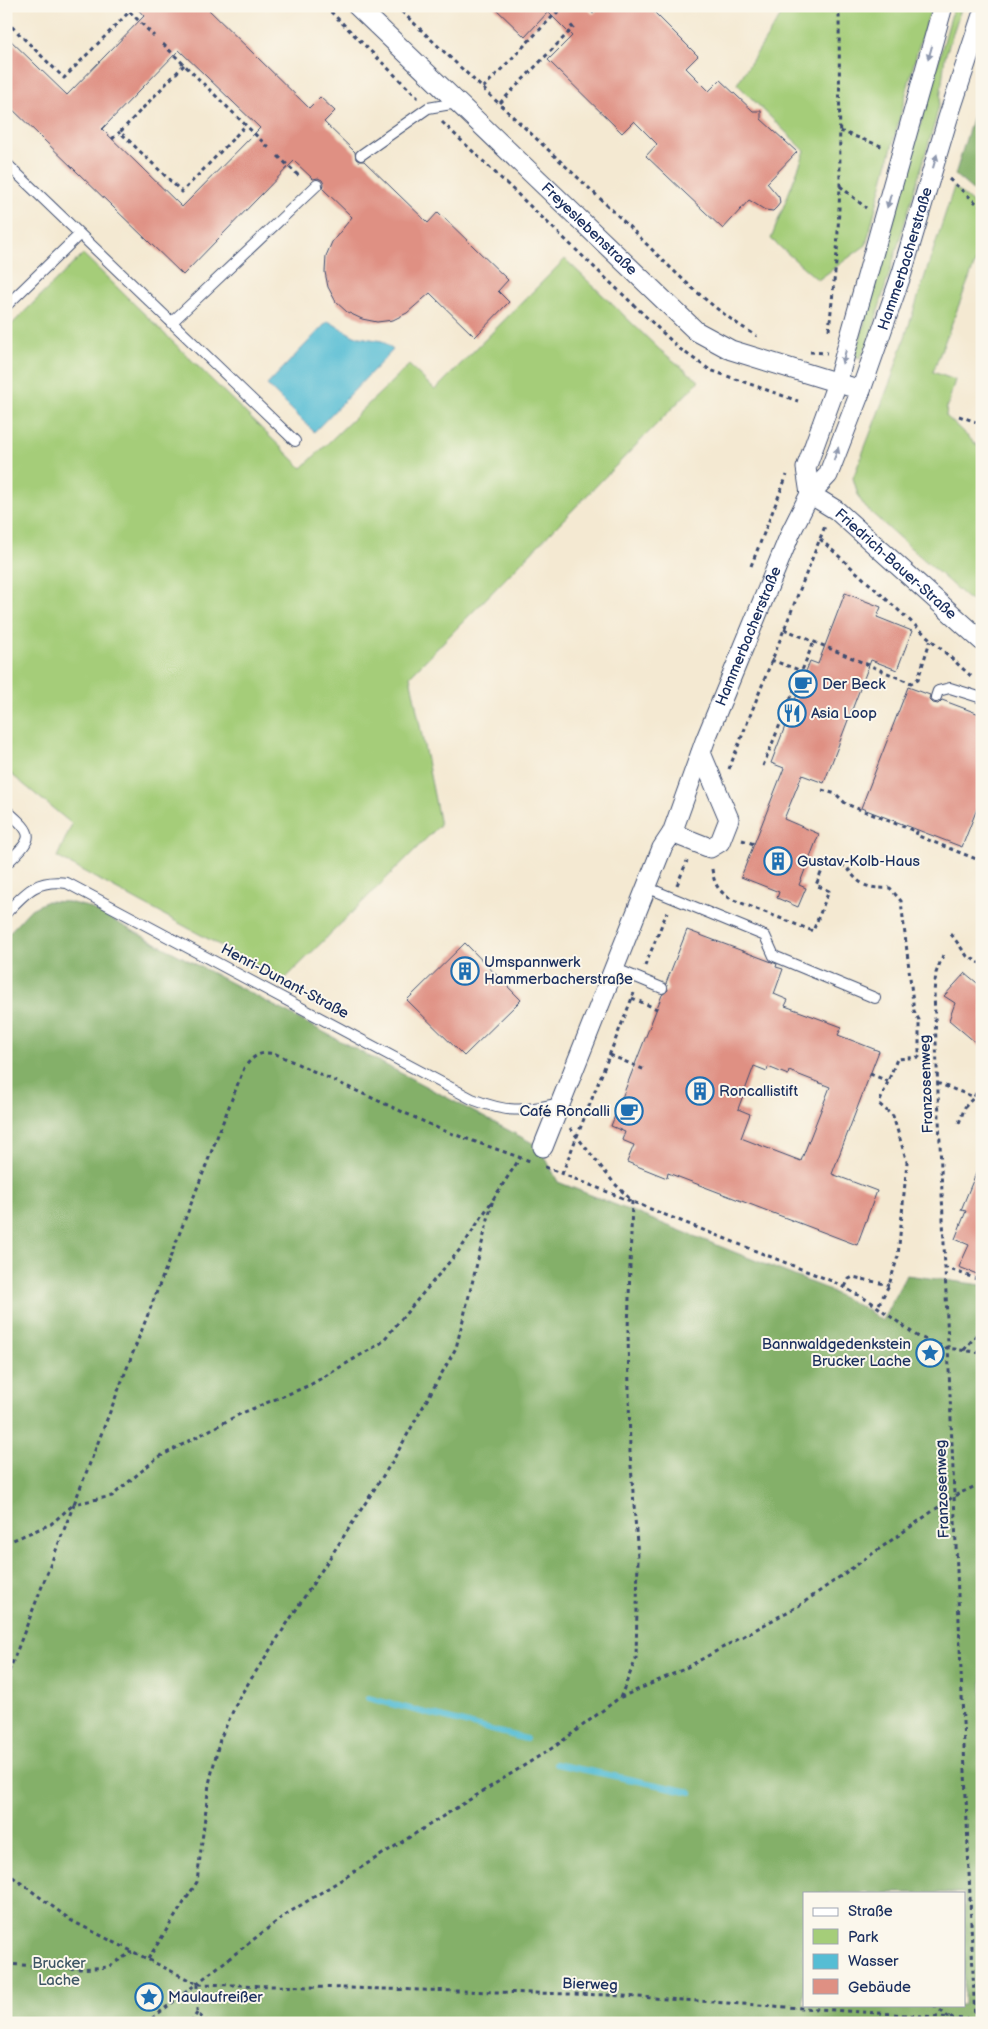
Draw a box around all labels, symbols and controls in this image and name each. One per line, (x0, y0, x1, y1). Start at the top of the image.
one-way arrow (925, 46, 933, 61)
one-way arrow (932, 153, 940, 168)
street label: Freyeslebenstraße (537, 179, 641, 280)
street label: Hammerbacherstraße (874, 185, 937, 333)
one-way arrow (884, 193, 892, 208)
one-way arrow (840, 350, 848, 365)
one-way arrow (832, 446, 840, 461)
street label: Friedrich-Bauer-Straße (831, 505, 960, 624)
street label: Hammerbacherstraße (711, 564, 786, 709)
cafe icon: Der Beck (788, 669, 818, 699)
place label: Der Beck (822, 675, 886, 694)
restaurant icon: Asia Loop (777, 698, 807, 728)
place label: Asia Loop (811, 704, 877, 723)
building icon: Gustav-Kolb-Haus (763, 846, 793, 876)
place label: Gustav-Kolb-Haus (797, 852, 920, 871)
street label: Henri-Dunant-Straße (218, 940, 352, 1023)
place label: Umspannwerk Hammerbacherstraße (484, 953, 633, 989)
building icon: Umspannwerk Hammerbacherstraße (450, 956, 480, 986)
street label: Franzosenweg (915, 1034, 938, 1134)
building icon: Roncallistift (685, 1076, 715, 1106)
place label: Roncallistift (719, 1082, 798, 1101)
cafe icon: Café Roncalli (614, 1096, 644, 1126)
place label: Café Roncalli (519, 1102, 610, 1121)
place label: Bannwaldgedenkstein Brucker Lache (762, 1335, 911, 1371)
place icon: Bannwaldgedenkstein Brucker Lache (915, 1338, 945, 1368)
street label: Franzosenweg (931, 1439, 954, 1539)
legend (803, 1892, 966, 2006)
text: Straße (848, 1902, 893, 1921)
text: Park (848, 1928, 879, 1947)
text: Wasser (848, 1952, 899, 1971)
park label: Brucker Lache (32, 1954, 86, 1990)
street label: Bierweg (562, 1974, 618, 1995)
text: Gebäude (848, 1978, 911, 1997)
place icon: Maulaufreißer (134, 1982, 164, 2012)
place label: Maulaufreißer (168, 1988, 263, 2007)

